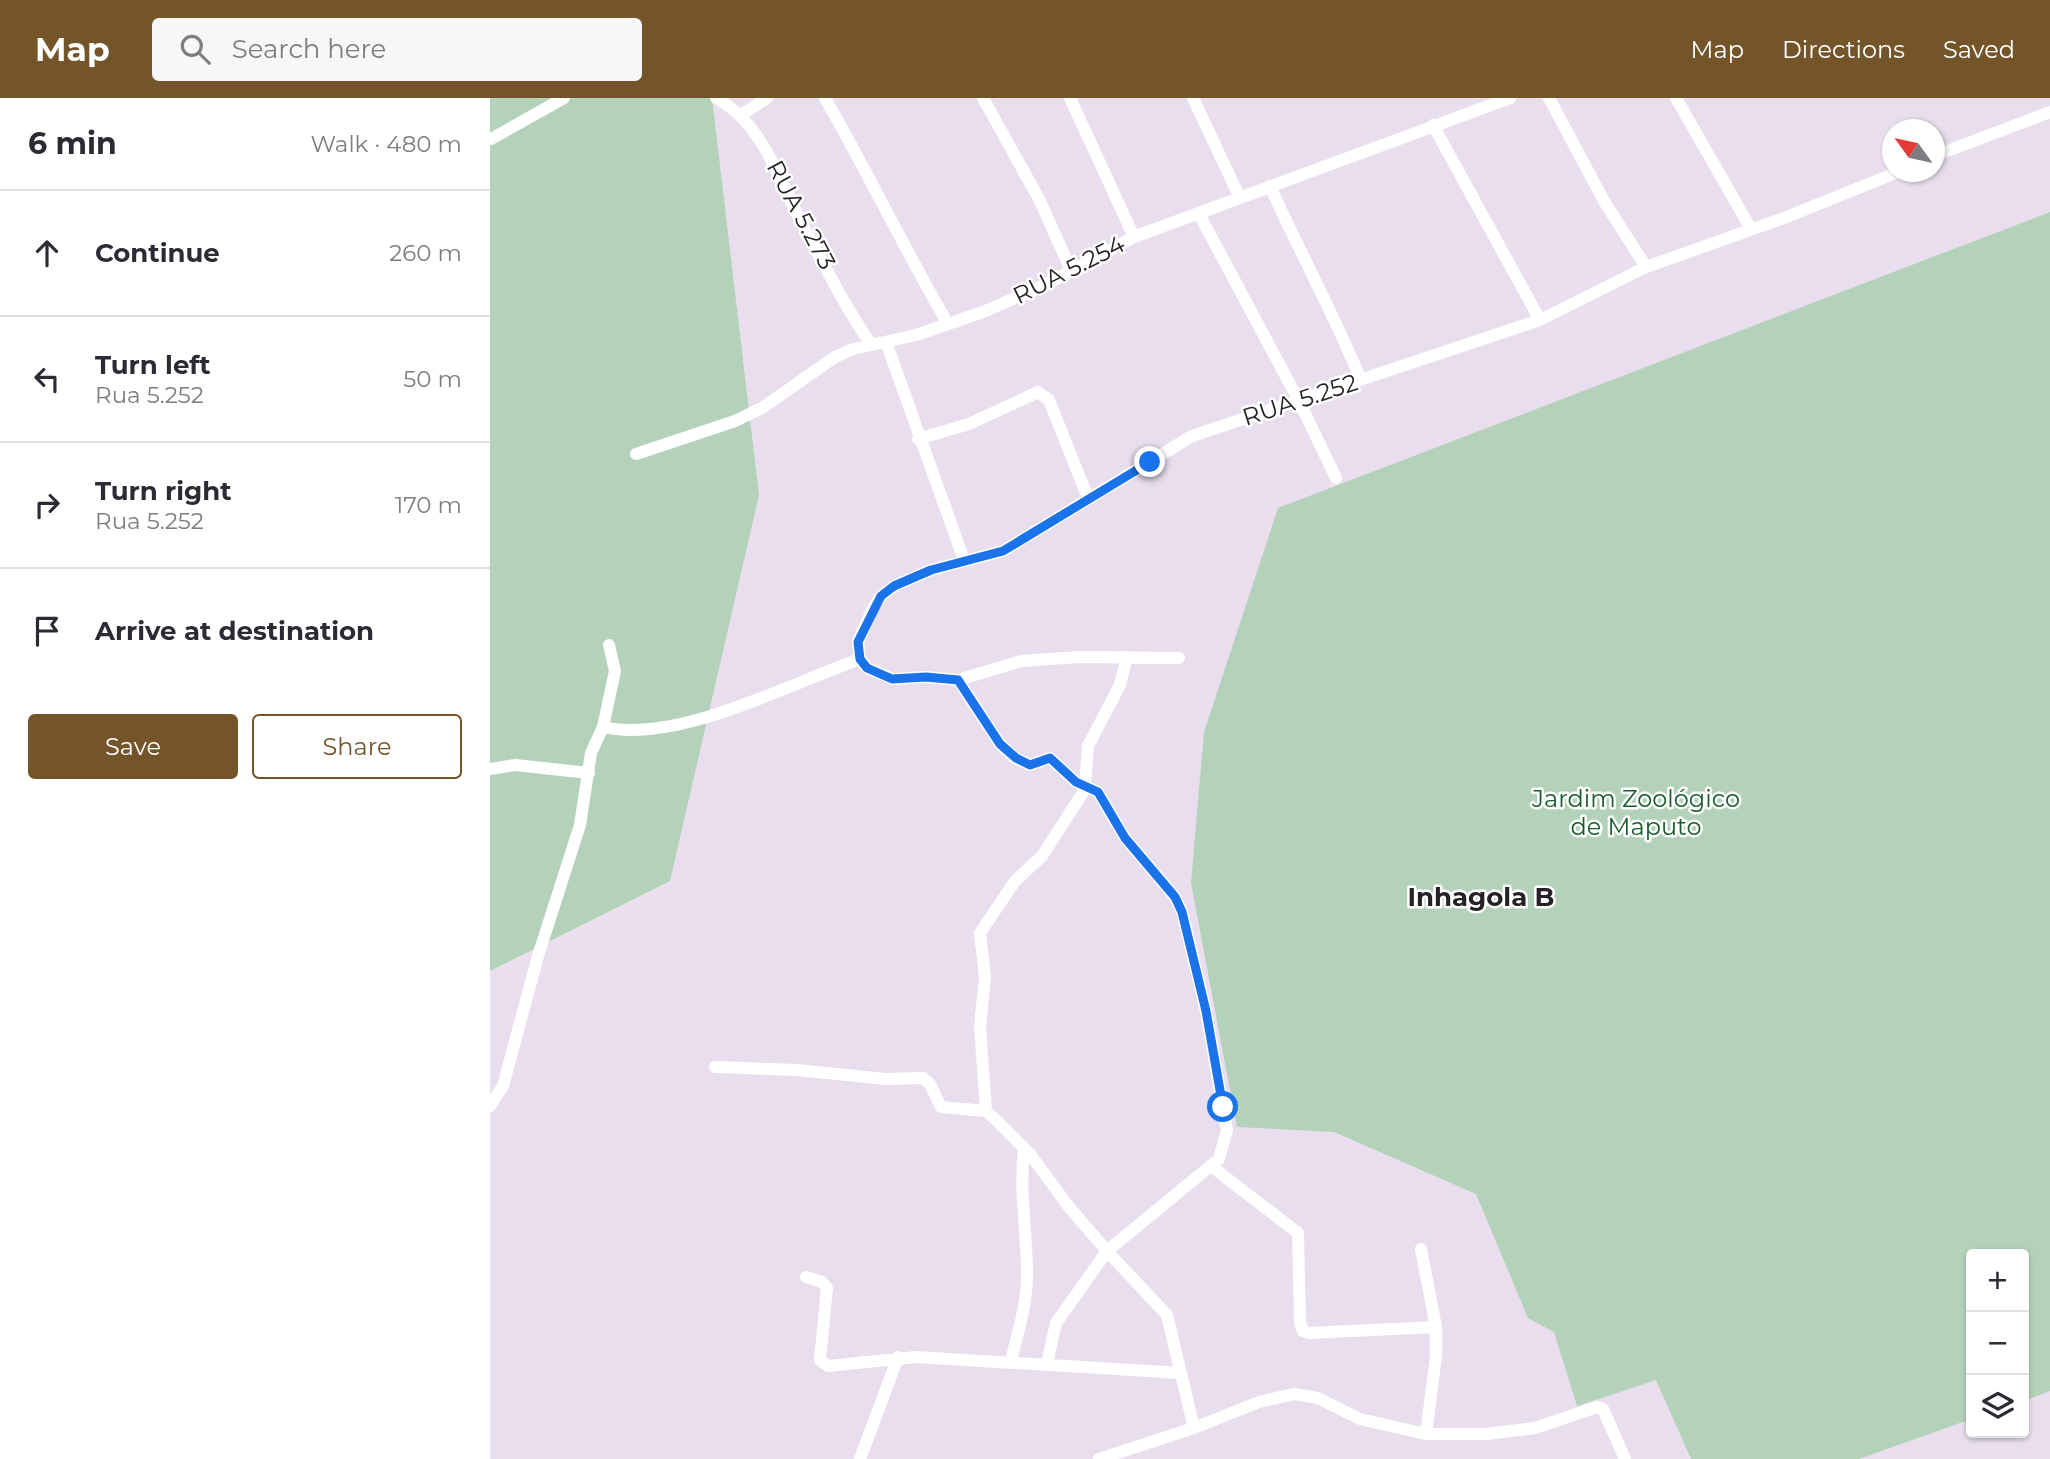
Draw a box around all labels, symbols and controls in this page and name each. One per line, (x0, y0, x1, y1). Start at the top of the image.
search box (152, 18, 642, 81)
text: Map (35, 29, 110, 69)
icon: search (176, 30, 214, 68)
text: Search here (232, 33, 386, 65)
text: Map (1691, 35, 1744, 64)
text: Directions (1782, 35, 1905, 64)
text: Saved (1943, 35, 2015, 64)
north arrow (1882, 119, 1945, 182)
text: 6 min (28, 125, 117, 162)
text: Walk · 480 m (311, 130, 462, 158)
street label: RUA 5.273 (761, 155, 842, 274)
street label: RUA 5.254 (1008, 229, 1130, 310)
icon: ahead (28, 234, 66, 272)
text: Continue (95, 237, 220, 269)
text: 260 m (389, 239, 462, 267)
text: Turn left (95, 349, 211, 381)
icon: left (28, 360, 66, 398)
text: 50 m (403, 365, 462, 393)
street label: RUA 5.252 (1239, 367, 1361, 432)
text: Rua 5.252 (95, 381, 204, 409)
route end (1134, 446, 1165, 477)
text: Turn right (95, 475, 231, 507)
icon: right (28, 486, 66, 524)
text: 170 m (395, 491, 462, 519)
text: Rua 5.252 (95, 507, 204, 535)
icon: arrive (28, 612, 66, 650)
text: Arrive at destination (95, 615, 374, 647)
button: Save (28, 714, 238, 779)
button: Share (252, 714, 462, 779)
park label: Jardim Zoológico de Maputo (1531, 784, 1740, 841)
district label: Inhagola B (1408, 881, 1554, 913)
route start (1207, 1091, 1238, 1122)
map controls (1966, 1249, 2029, 1438)
button: + (1966, 1249, 2029, 1312)
button: − (1966, 1312, 2029, 1375)
button: layers (1966, 1375, 2029, 1438)

